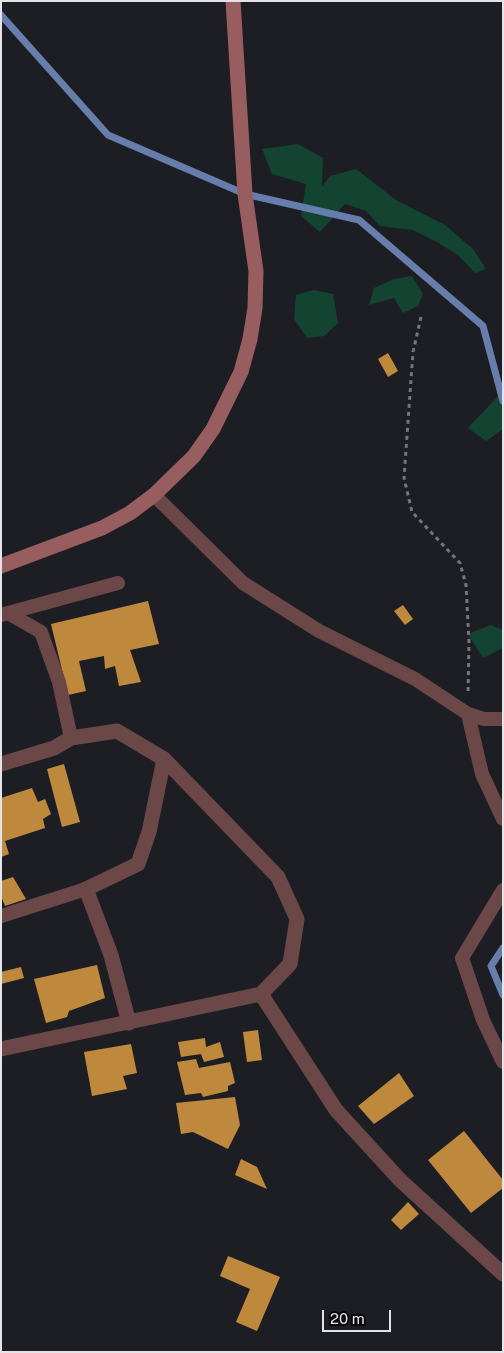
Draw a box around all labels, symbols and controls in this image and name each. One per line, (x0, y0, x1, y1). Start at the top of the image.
scale bar (324, 1300, 393, 1332)
text: 20 m (330, 1310, 365, 1327)

